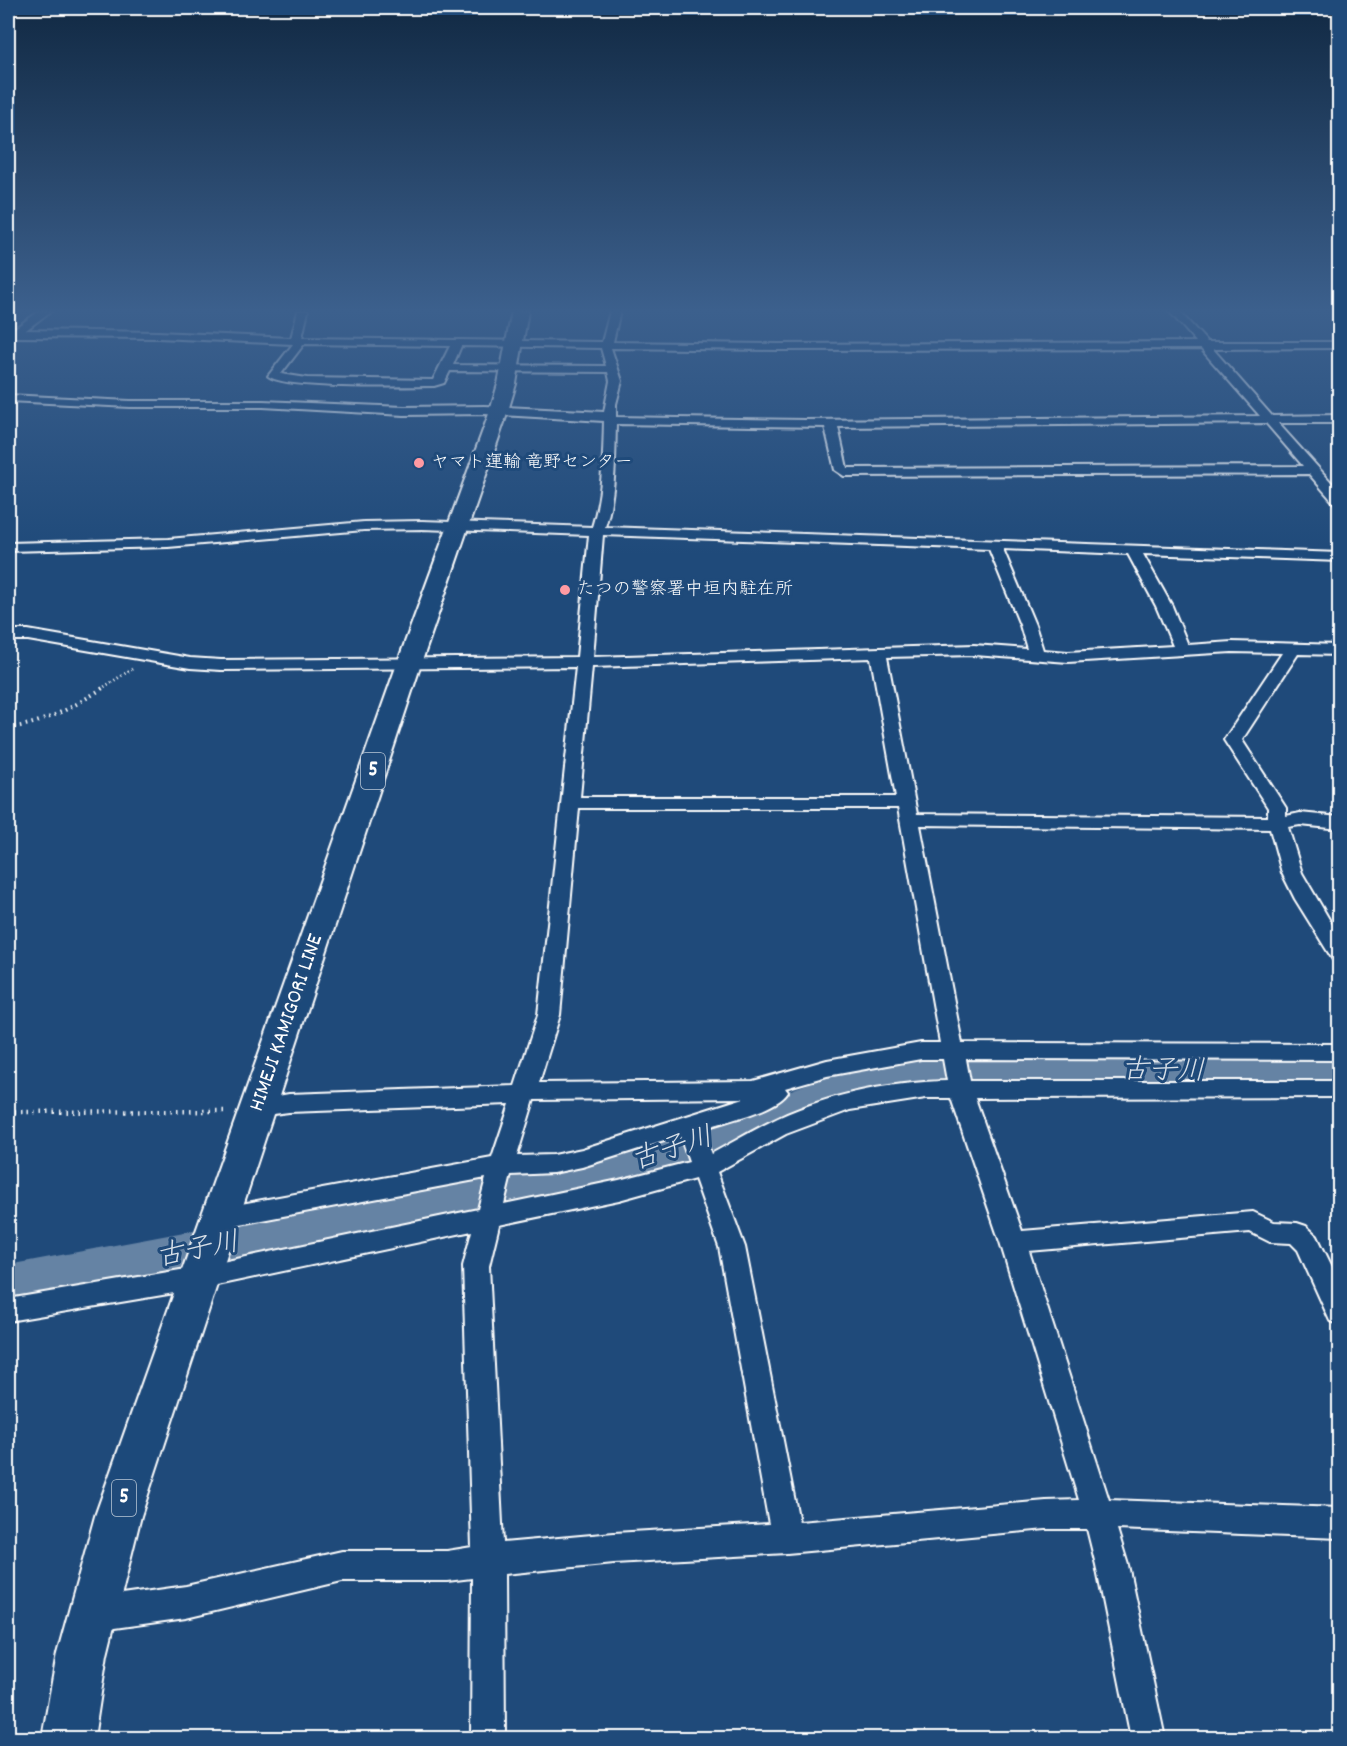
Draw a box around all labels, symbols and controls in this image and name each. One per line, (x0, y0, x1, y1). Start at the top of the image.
place label: ヤマト運輸 竜野センター (431, 451, 632, 476)
marker: ヤマト運輸 竜野センター (412, 456, 426, 470)
place label: たつの警察署中垣内駐在所 (577, 578, 793, 603)
marker: たつの警察署中垣内駐在所 (558, 583, 572, 597)
road number: 5 (361, 753, 385, 789)
street label: HIMEJI KAMIGORI LINE (242, 930, 332, 1116)
water label: 古子川 (1121, 1052, 1205, 1094)
water label: 古子川 (627, 1119, 719, 1183)
water label: 古子川 (153, 1224, 243, 1280)
road number: 5 (112, 1480, 136, 1516)

